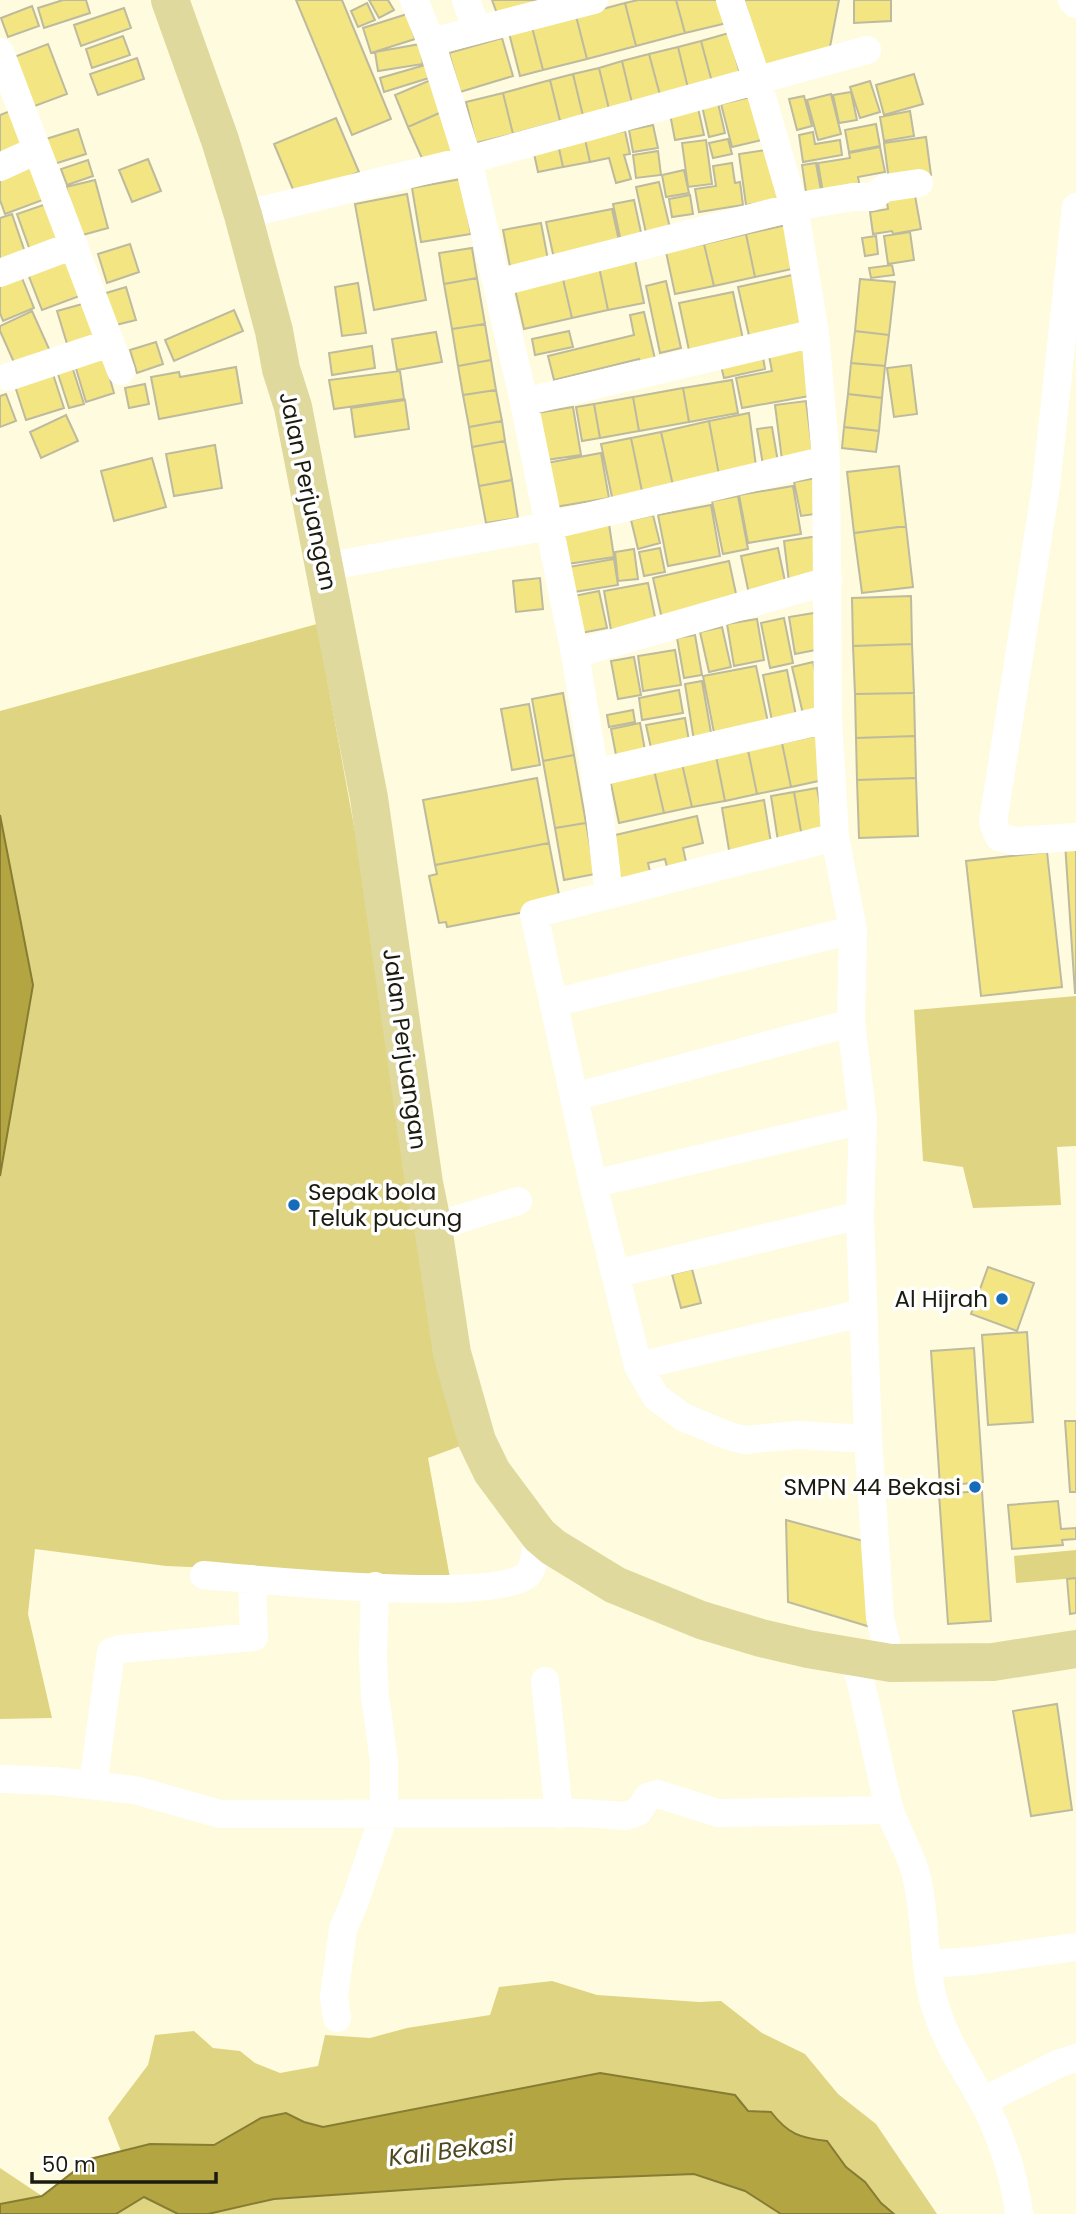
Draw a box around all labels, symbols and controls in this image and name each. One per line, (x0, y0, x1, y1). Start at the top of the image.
street label: Jalan Perjuangan (271, 389, 345, 593)
street label: Jalan Perjuangan (375, 947, 435, 1151)
place label: Sepak bola Teluk pucung (308, 1176, 462, 1234)
marker: Sepak bola Teluk pucung (286, 1197, 302, 1213)
place label: Al Hijrah (895, 1283, 988, 1315)
marker: Al Hijrah (994, 1291, 1010, 1307)
place label: SMPN 44 Bekasi (784, 1471, 961, 1503)
marker: SMPN 44 Bekasi (967, 1479, 983, 1495)
water label: Kali Bekasi (386, 2126, 517, 2174)
scale bar (32, 2140, 215, 2184)
text: 50 m (42, 2150, 96, 2179)

